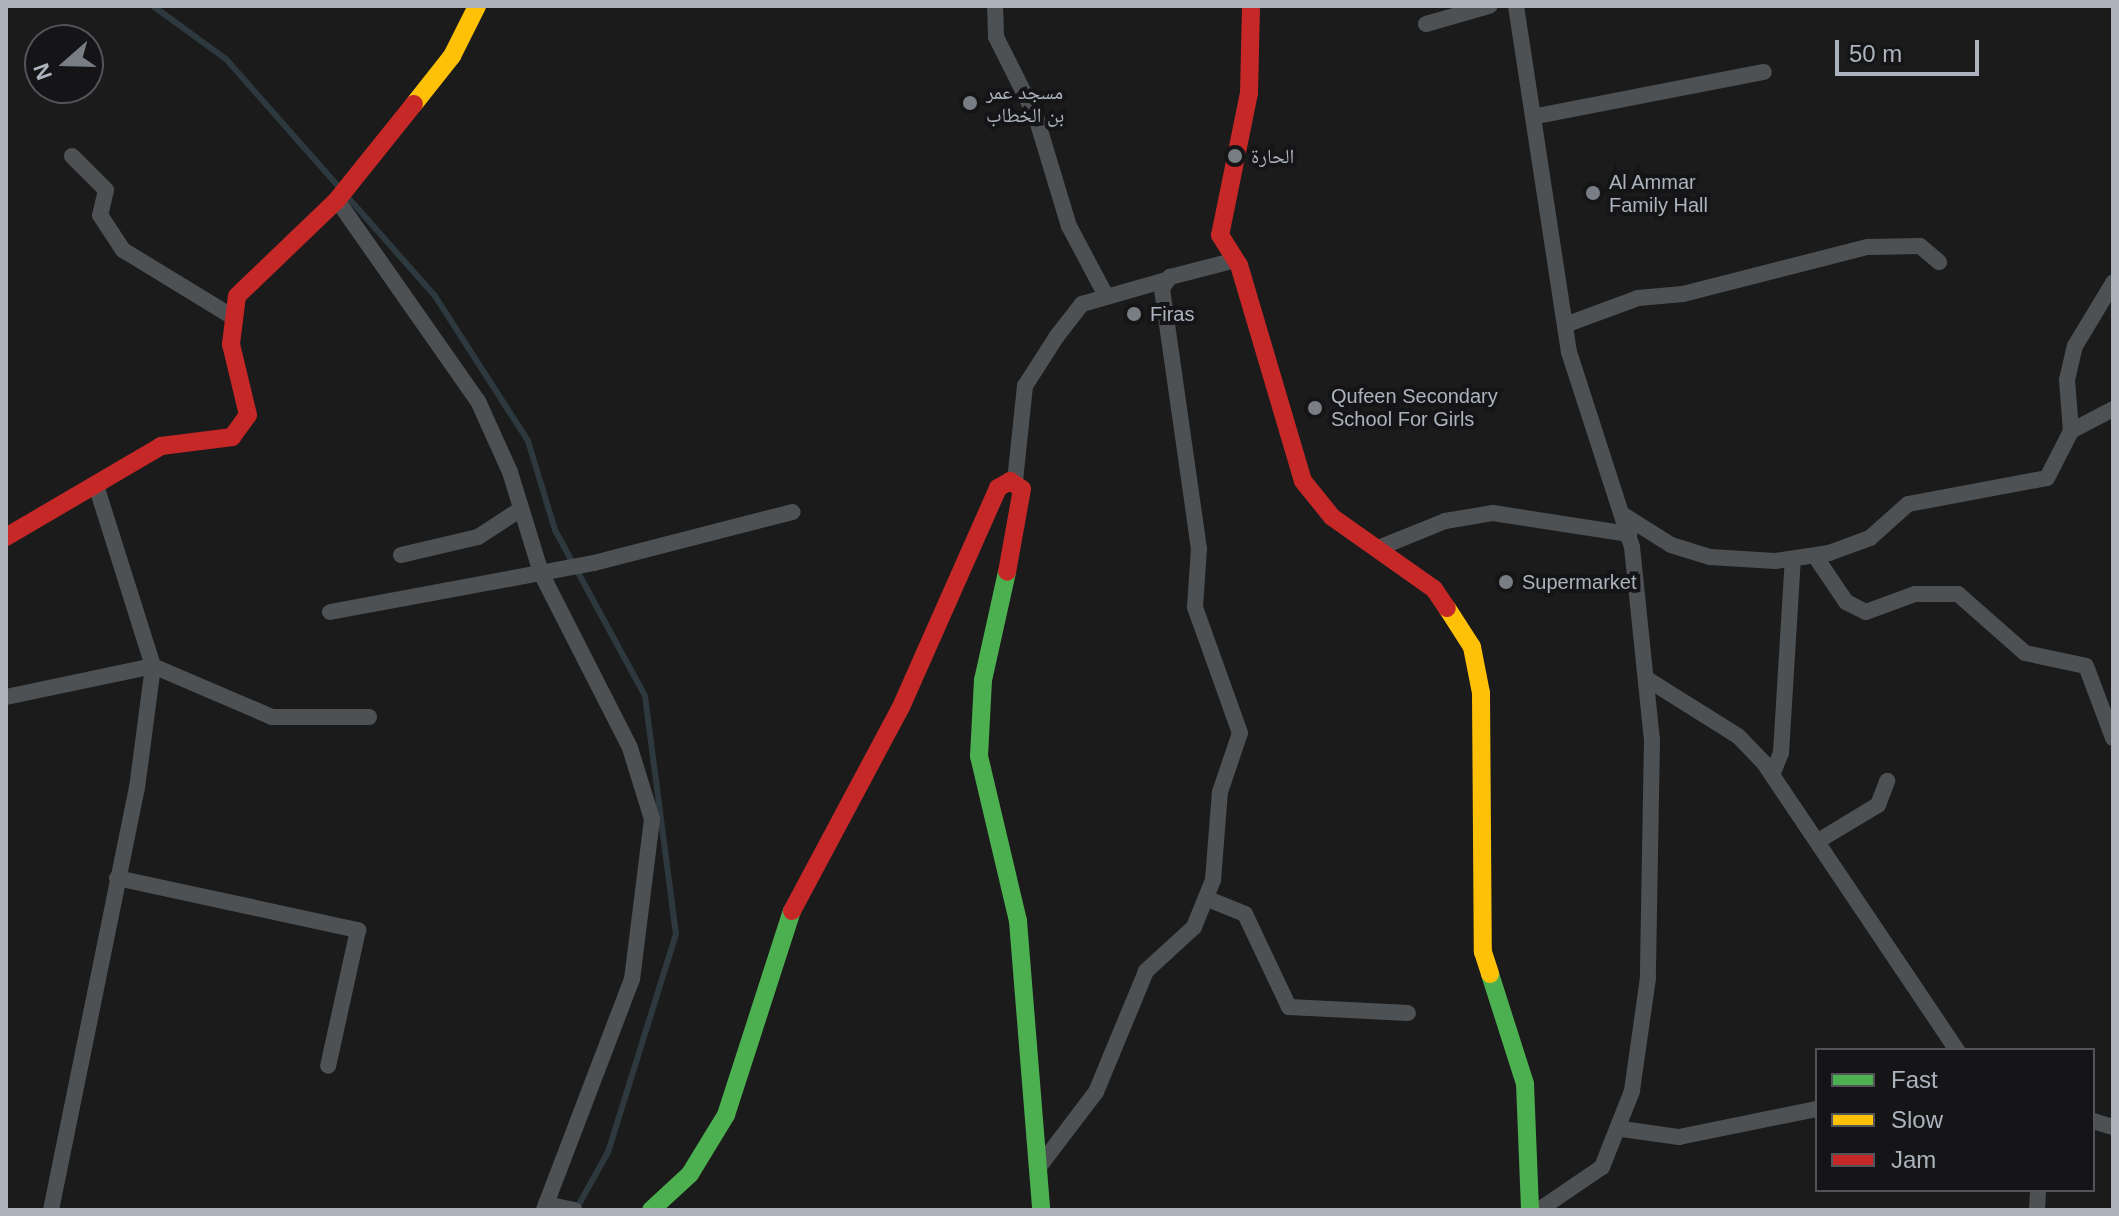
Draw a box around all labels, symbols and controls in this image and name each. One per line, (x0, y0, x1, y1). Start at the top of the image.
north arrow (24, 24, 104, 104)
scale bar (1839, 24, 1983, 74)
text: 50 m (1849, 40, 1902, 67)
text: N (28, 60, 57, 83)
place label: مسجد عمر بن الخطاب (986, 80, 1064, 127)
marker: مسجد عمر بن الخطاب (961, 94, 979, 112)
place label: الحارة (1251, 144, 1294, 168)
marker: الحارة (1226, 147, 1244, 165)
place label: Al Ammar Family Hall (1609, 170, 1708, 217)
marker: Al Ammar Family Hall (1584, 184, 1602, 202)
place label: Firas (1150, 302, 1194, 326)
marker: Firas (1125, 305, 1143, 323)
place label: Qufeen Secondary School For Girls (1331, 384, 1498, 431)
marker: Qufeen Secondary School For Girls (1306, 399, 1324, 417)
place label: Supermarket (1522, 570, 1636, 594)
marker: Supermarket (1497, 573, 1515, 591)
legend (1815, 1048, 2095, 1192)
text: Fast (1891, 1066, 1938, 1093)
text: Slow (1891, 1106, 1943, 1133)
text: Jam (1891, 1146, 1936, 1173)

